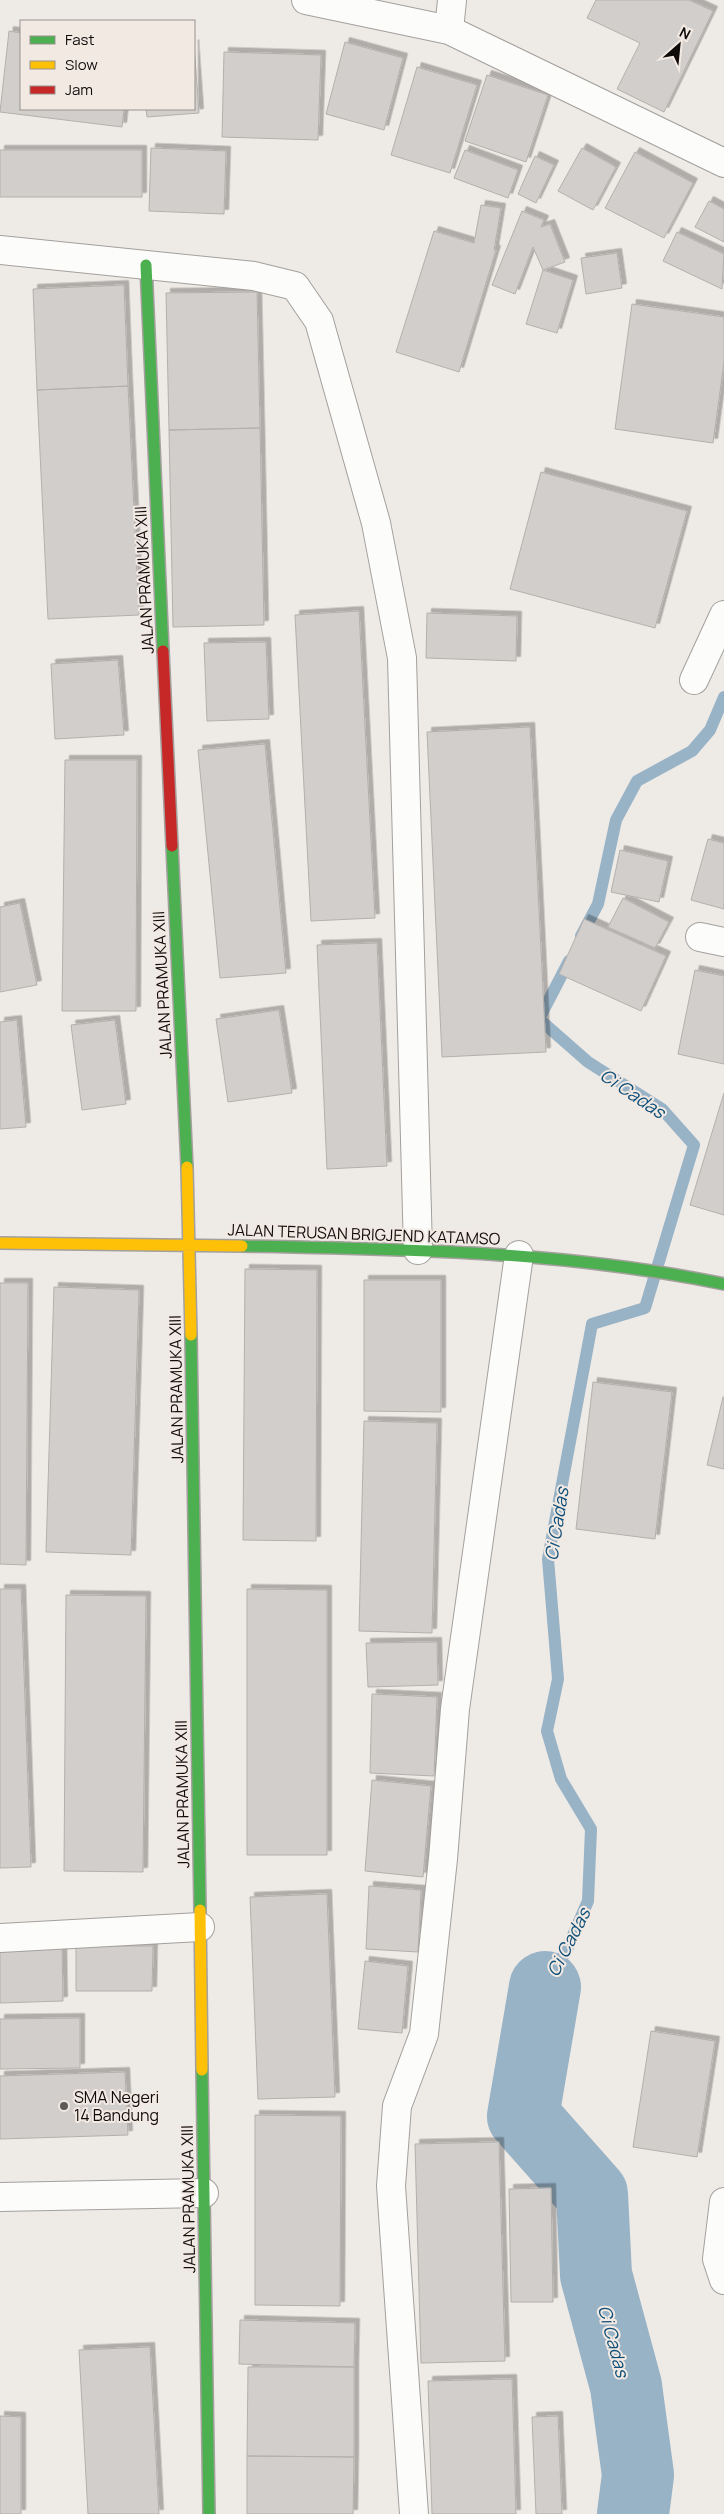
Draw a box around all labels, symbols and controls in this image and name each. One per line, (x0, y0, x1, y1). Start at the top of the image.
legend (20, 20, 195, 110)
north arrow (654, 20, 704, 70)
text: N (676, 22, 694, 44)
text: Fast (65, 29, 94, 50)
text: Slow (65, 54, 98, 75)
text: Jam (65, 79, 93, 100)
street label: JALAN PRAMUKA XIII (129, 506, 159, 654)
street label: JALAN PRAMUKA XIII (147, 911, 177, 1059)
water label: Ci Cadas (596, 1062, 672, 1124)
street label: JALAN TERUSAN BRIGJEND KATAMSO (227, 1218, 501, 1250)
street label: JALAN PRAMUKA XIII (164, 1315, 188, 1463)
water label: Ci Cadas (538, 1484, 574, 1562)
street label: JALAN PRAMUKA XIII (170, 1720, 194, 1868)
water label: Ci Cadas (541, 1902, 596, 1980)
place label: SMA Negeri 14 Bandung (74, 2086, 159, 2126)
marker: SMA Negeri 14 Bandung (58, 2100, 70, 2112)
street label: JALAN PRAMUKA XIII (176, 2125, 200, 2273)
water label: Ci Cadas (593, 2302, 636, 2381)

